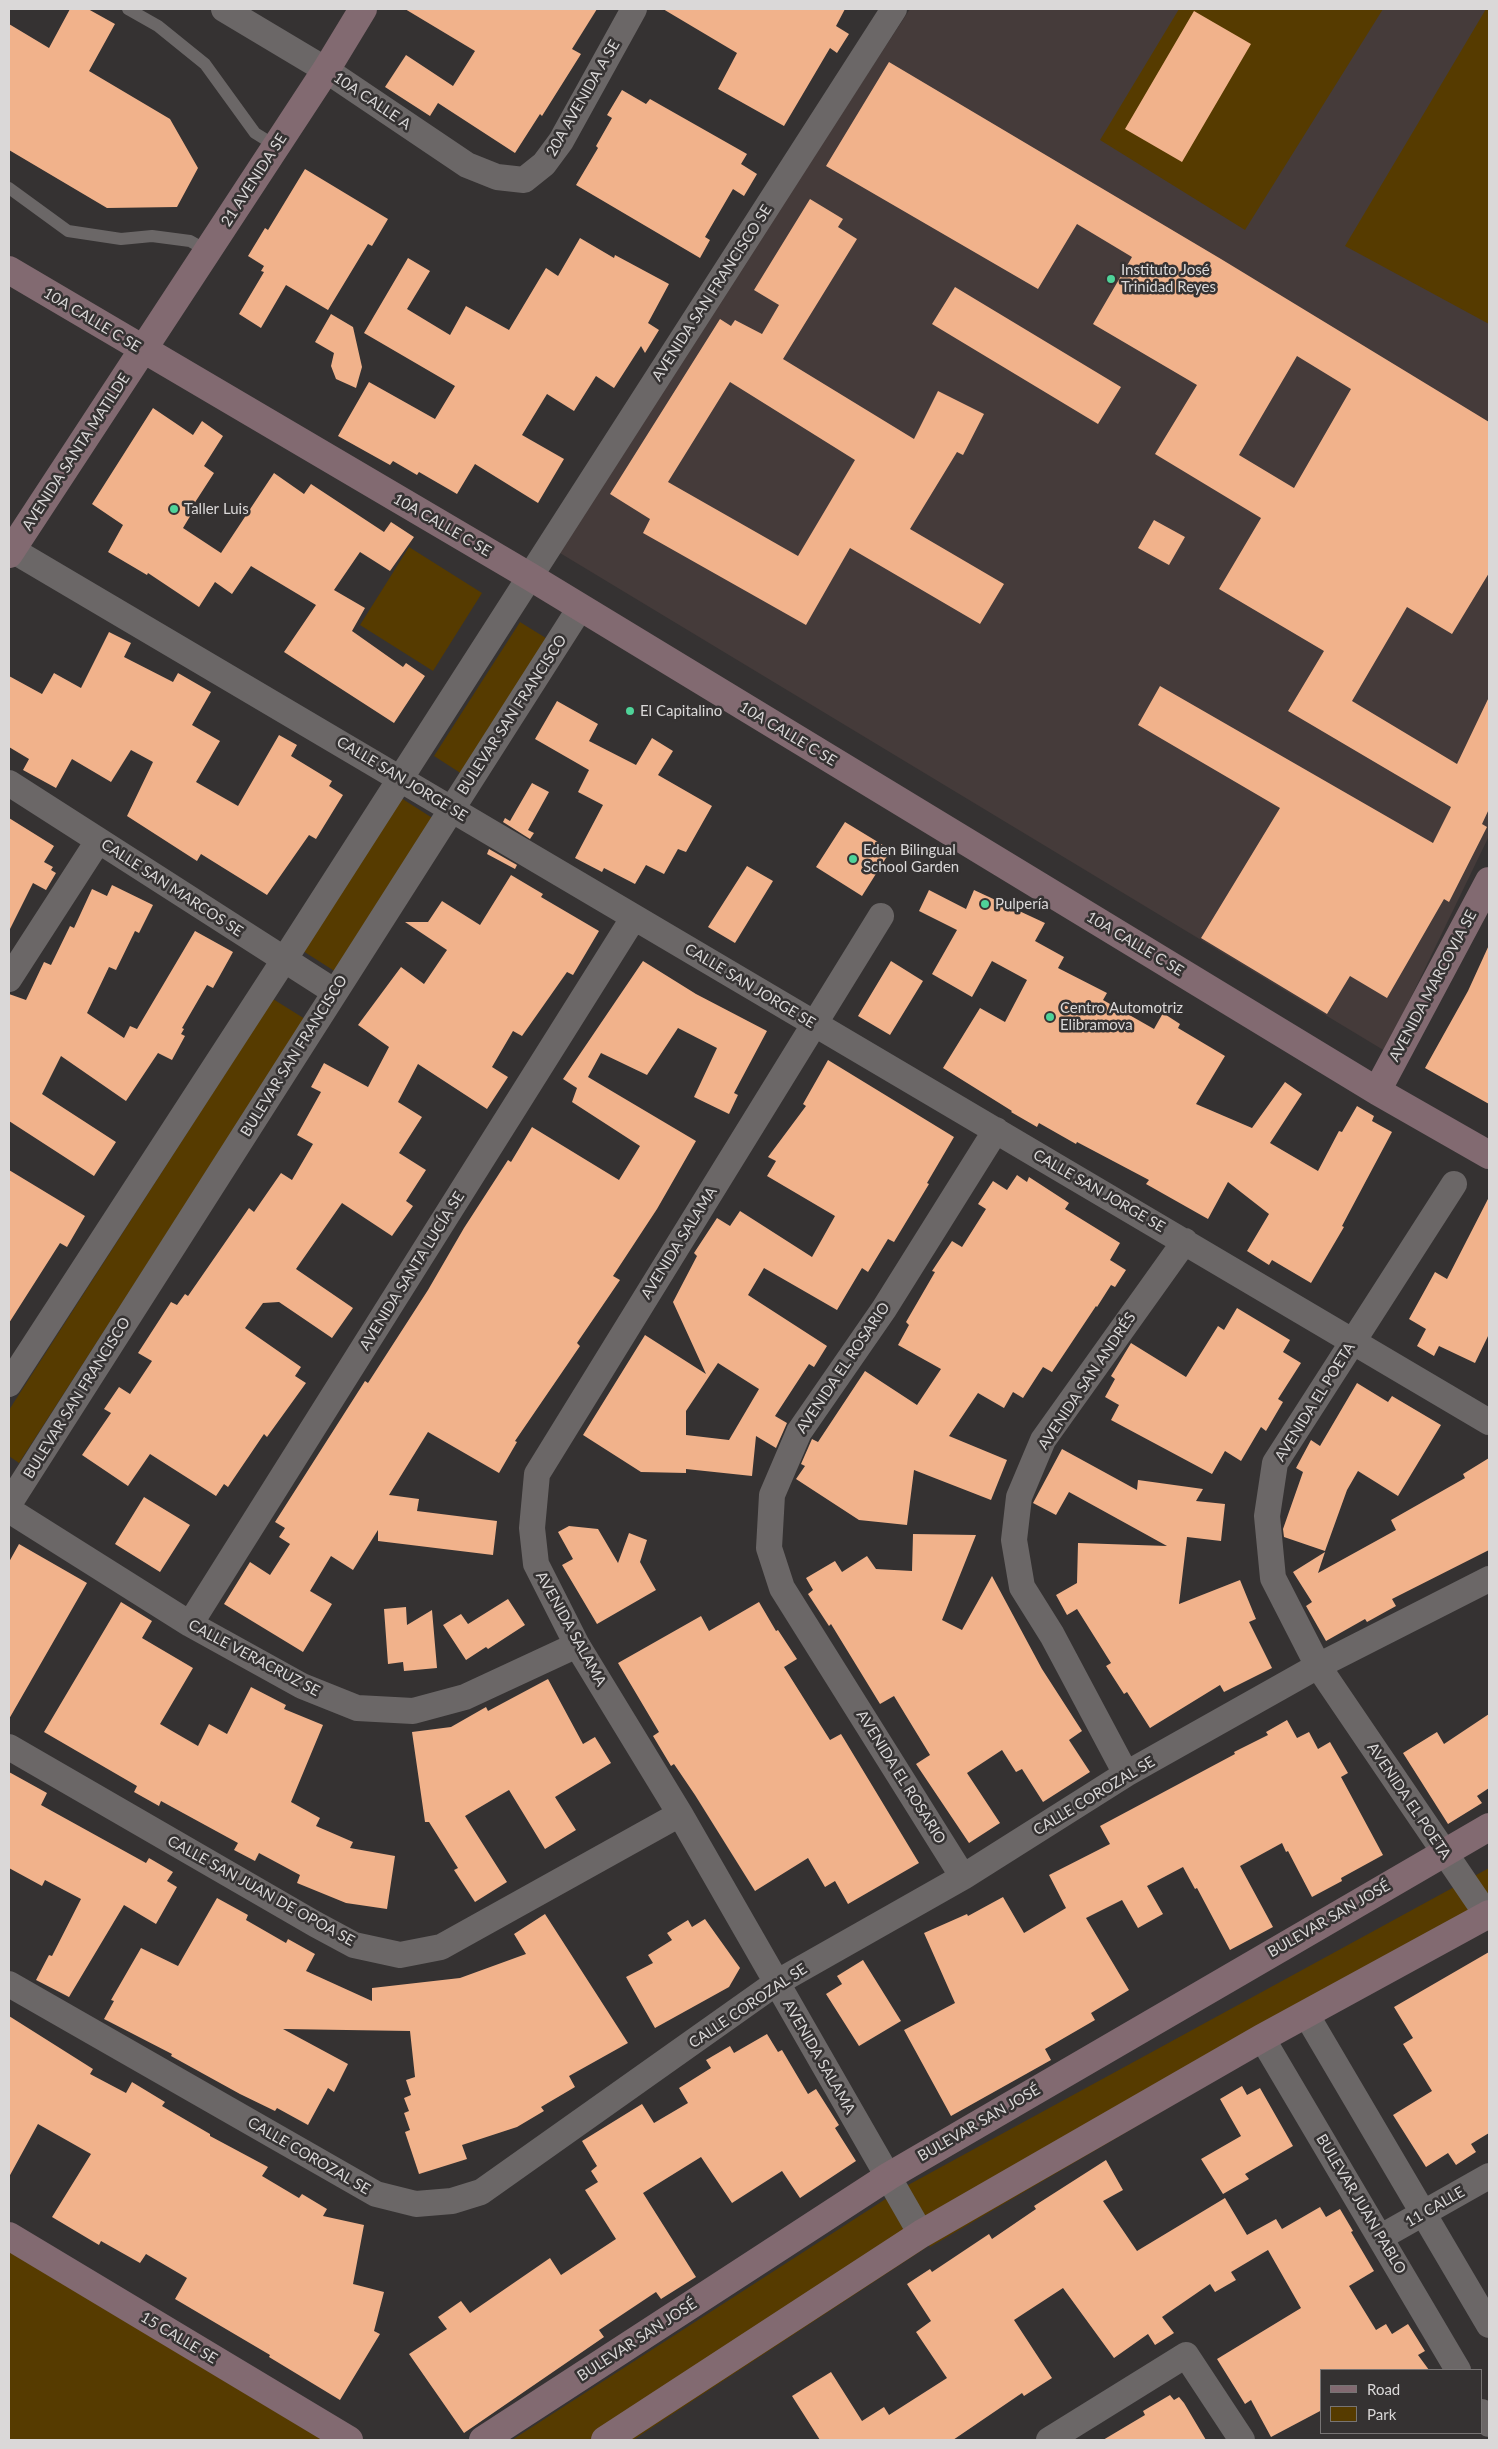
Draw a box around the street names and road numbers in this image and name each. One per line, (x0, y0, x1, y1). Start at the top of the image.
street label: 20A AVENIDA A SE (542, 37, 624, 159)
street label: 10A CALLE A (330, 68, 414, 134)
street label: 21 AVENIDA SE (217, 130, 291, 230)
street label: AVENIDA SAN FRANCISCO SE (648, 201, 776, 385)
street label: 10A CALLE C SE (40, 284, 144, 356)
street label: AVENIDA SANTA MATILDE (18, 370, 134, 534)
street label: 10A CALLE C SE (390, 490, 494, 560)
street label: BULEVAR SAN FRANCISCO (454, 632, 570, 798)
street label: 10A CALLE C SE (736, 698, 840, 770)
street label: CALLE SAN JORGE SE (333, 733, 471, 825)
street label: CALLE SAN MARCOS SE (98, 835, 246, 941)
street label: AVENIDA MARCOVIA SE (1385, 907, 1481, 1065)
street label: 10A CALLE C SE (1083, 908, 1187, 980)
street label: CALLE SAN JORGE SE (681, 940, 819, 1032)
street label: BULEVAR SAN FRANCISCO (237, 972, 351, 1140)
street label: CALLE SAN JORGE SE (1030, 1146, 1168, 1236)
street label: AVENIDA SALAMA (637, 1184, 721, 1302)
street label: AVENIDA SANTA LUCÍA SE (356, 1188, 468, 1354)
street label: AVENIDA EL ROSARIO (792, 1299, 894, 1437)
street label: AVENIDA SAN ANDRÉS (1034, 1309, 1140, 1453)
street label: BULEVAR SAN FRANCISCO (20, 1314, 134, 1482)
street label: AVENIDA EL POETA (1271, 1339, 1359, 1465)
street label: AVENIDA SALAMA (532, 1568, 610, 1690)
street label: CALLE VERACRUZ SE (185, 1616, 323, 1700)
street label: AVENIDA EL ROSARIO (853, 1707, 949, 1847)
street label: AVENIDA EL POETA (1363, 1739, 1455, 1863)
street label: CALLE COROZAL SE (1030, 1753, 1158, 1839)
street label: CALLE SAN JUAN DE OPOA SE (164, 1832, 358, 1950)
street label: BULEVAR SAN JOSÉ (1265, 1877, 1393, 1961)
street label: CALLE COROZAL SE (686, 1960, 810, 2052)
street label: AVENIDA SALAMA (779, 1997, 859, 2117)
street label: BULEVAR SAN JOSÉ (915, 2081, 1043, 2165)
street label: CALLE COROZAL SE (245, 2114, 373, 2198)
street label: BULEVAR JUAN PABLO (1312, 2131, 1410, 2277)
street label: 11 CALLE (1402, 2183, 1468, 2231)
street label: BULEVAR SAN JOSÉ (574, 2295, 700, 2385)
street label: 15 CALLE SE (137, 2308, 221, 2368)

